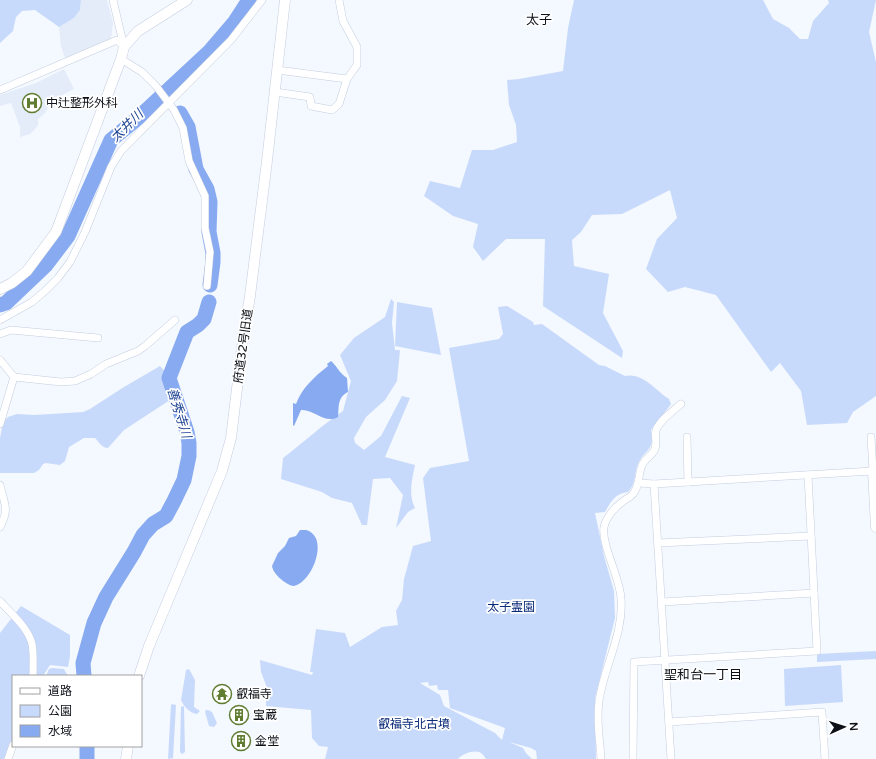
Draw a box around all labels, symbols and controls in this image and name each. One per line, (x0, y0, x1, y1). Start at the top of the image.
district label: 太子 (526, 12, 552, 28)
hospital icon: 中辻整形外科 (21, 92, 43, 114)
place label: 中辻整形外科 (46, 96, 118, 110)
water label: 太井川 (107, 105, 148, 145)
street label: 府道32号旧道 (231, 308, 255, 384)
water label: 善秀寺川 (164, 386, 195, 442)
park label: 太子霊園 (487, 600, 535, 614)
district label: 聖和台一丁目 (664, 667, 742, 683)
legend (12, 675, 142, 747)
temple icon: 叡福寺 (211, 683, 233, 705)
text: 道路 (48, 684, 72, 698)
place label: 叡福寺 (236, 687, 272, 701)
text: 公園 (48, 704, 72, 718)
building icon: 宝蔵 (228, 704, 250, 726)
north arrow (824, 707, 864, 747)
place label: 宝蔵 (253, 708, 277, 722)
park label: 叡福寺北古墳 (378, 717, 450, 731)
text: N (847, 722, 860, 731)
text: 水域 (48, 724, 72, 738)
building icon: 金堂 (230, 730, 252, 752)
place label: 金堂 (255, 734, 279, 748)

